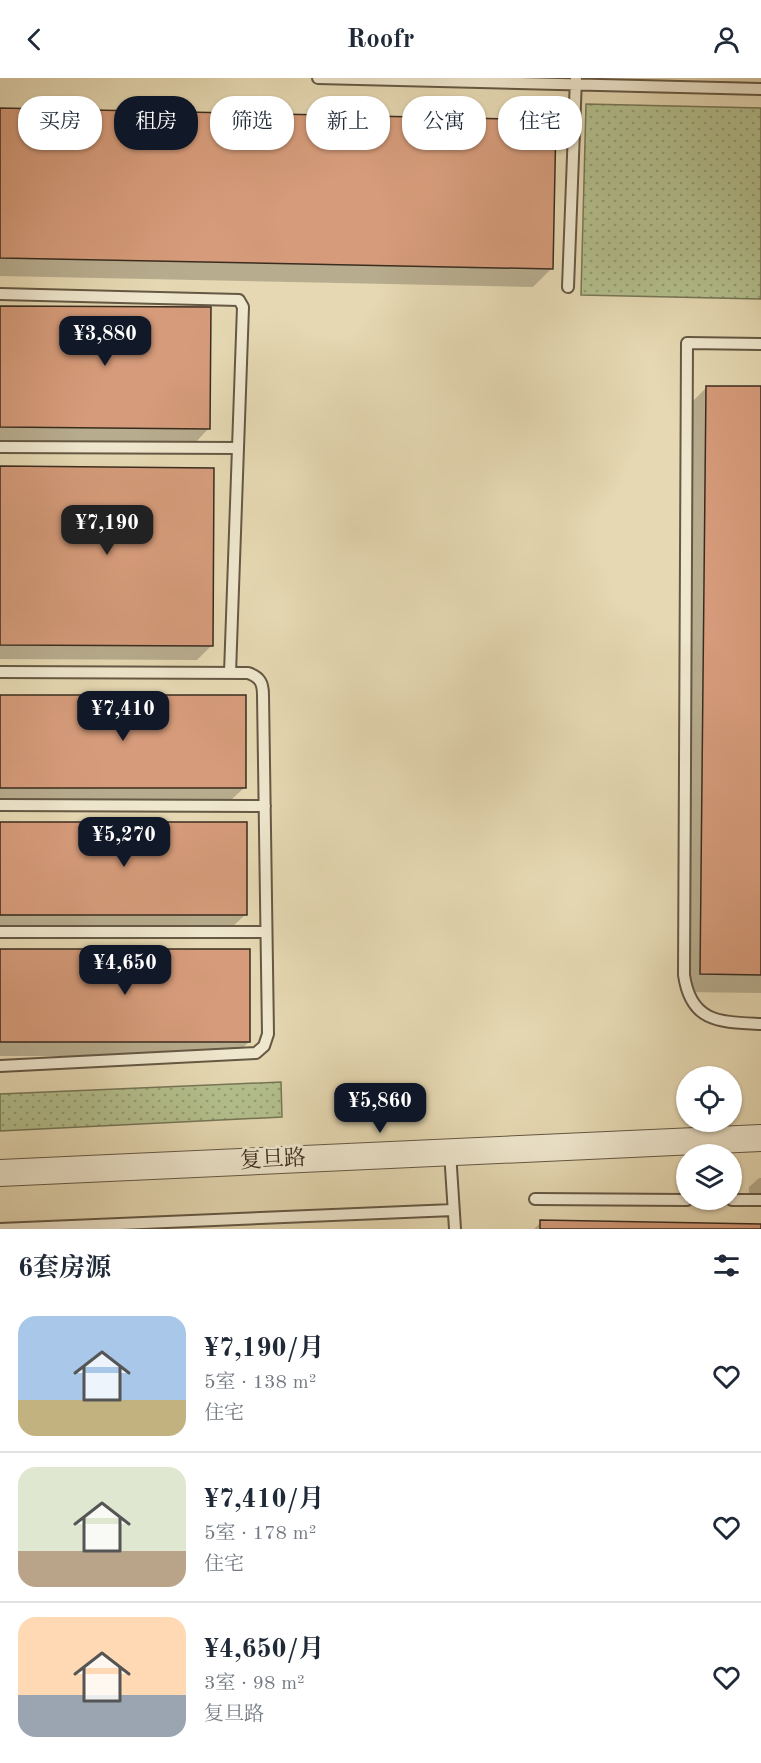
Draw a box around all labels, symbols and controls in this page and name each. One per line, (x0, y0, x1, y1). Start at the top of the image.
icon: back (18, 23, 51, 56)
icon: person (710, 23, 743, 56)
text: Roofr (346, 26, 415, 53)
chip: 买房 (18, 96, 102, 150)
chip: 租房 (114, 96, 198, 150)
chip: 筛选 (210, 96, 294, 150)
chip: 新上 (306, 96, 390, 150)
chip: 公寓 (402, 96, 486, 150)
chip: 住宅 (498, 96, 582, 150)
pin: ¥3,880 (56, 316, 154, 367)
text: ¥3,880 (73, 325, 137, 345)
pin: ¥7,190 (58, 505, 156, 556)
text: ¥7,190 (75, 514, 139, 534)
pin: ¥7,410 (74, 691, 172, 742)
text: ¥7,410 (91, 700, 155, 720)
pin: ¥5,270 (75, 817, 173, 868)
text: ¥5,270 (92, 826, 156, 846)
pin: ¥4,650 (76, 945, 174, 996)
text: ¥4,650 (93, 954, 157, 974)
map controls (676, 1066, 742, 1210)
button: locate (676, 1066, 742, 1132)
pin: ¥5,860 (331, 1083, 429, 1134)
text: ¥5,860 (348, 1092, 412, 1112)
button: layers (676, 1144, 742, 1210)
street label: 复旦路 (239, 1145, 307, 1173)
icon: filters (710, 1249, 743, 1282)
text: 6套房源 (18, 1256, 111, 1282)
text: ¥7,190/月 (204, 1336, 324, 1362)
icon: home (66, 1340, 138, 1412)
icon: heart (710, 1360, 743, 1393)
text: 5室 · 138 m² (204, 1373, 316, 1393)
text: 住宅 (204, 1404, 244, 1424)
text: ¥7,410/月 (204, 1487, 324, 1513)
icon: home (66, 1491, 138, 1563)
icon: heart (710, 1511, 743, 1544)
text: 5室 · 178 m² (204, 1524, 316, 1544)
text: 住宅 (204, 1555, 244, 1575)
text: ¥4,650/月 (204, 1637, 324, 1663)
icon: home (66, 1641, 138, 1713)
icon: heart (710, 1661, 743, 1694)
text: 3室 · 98 m² (204, 1674, 305, 1694)
text: 复旦路 (204, 1705, 264, 1725)

